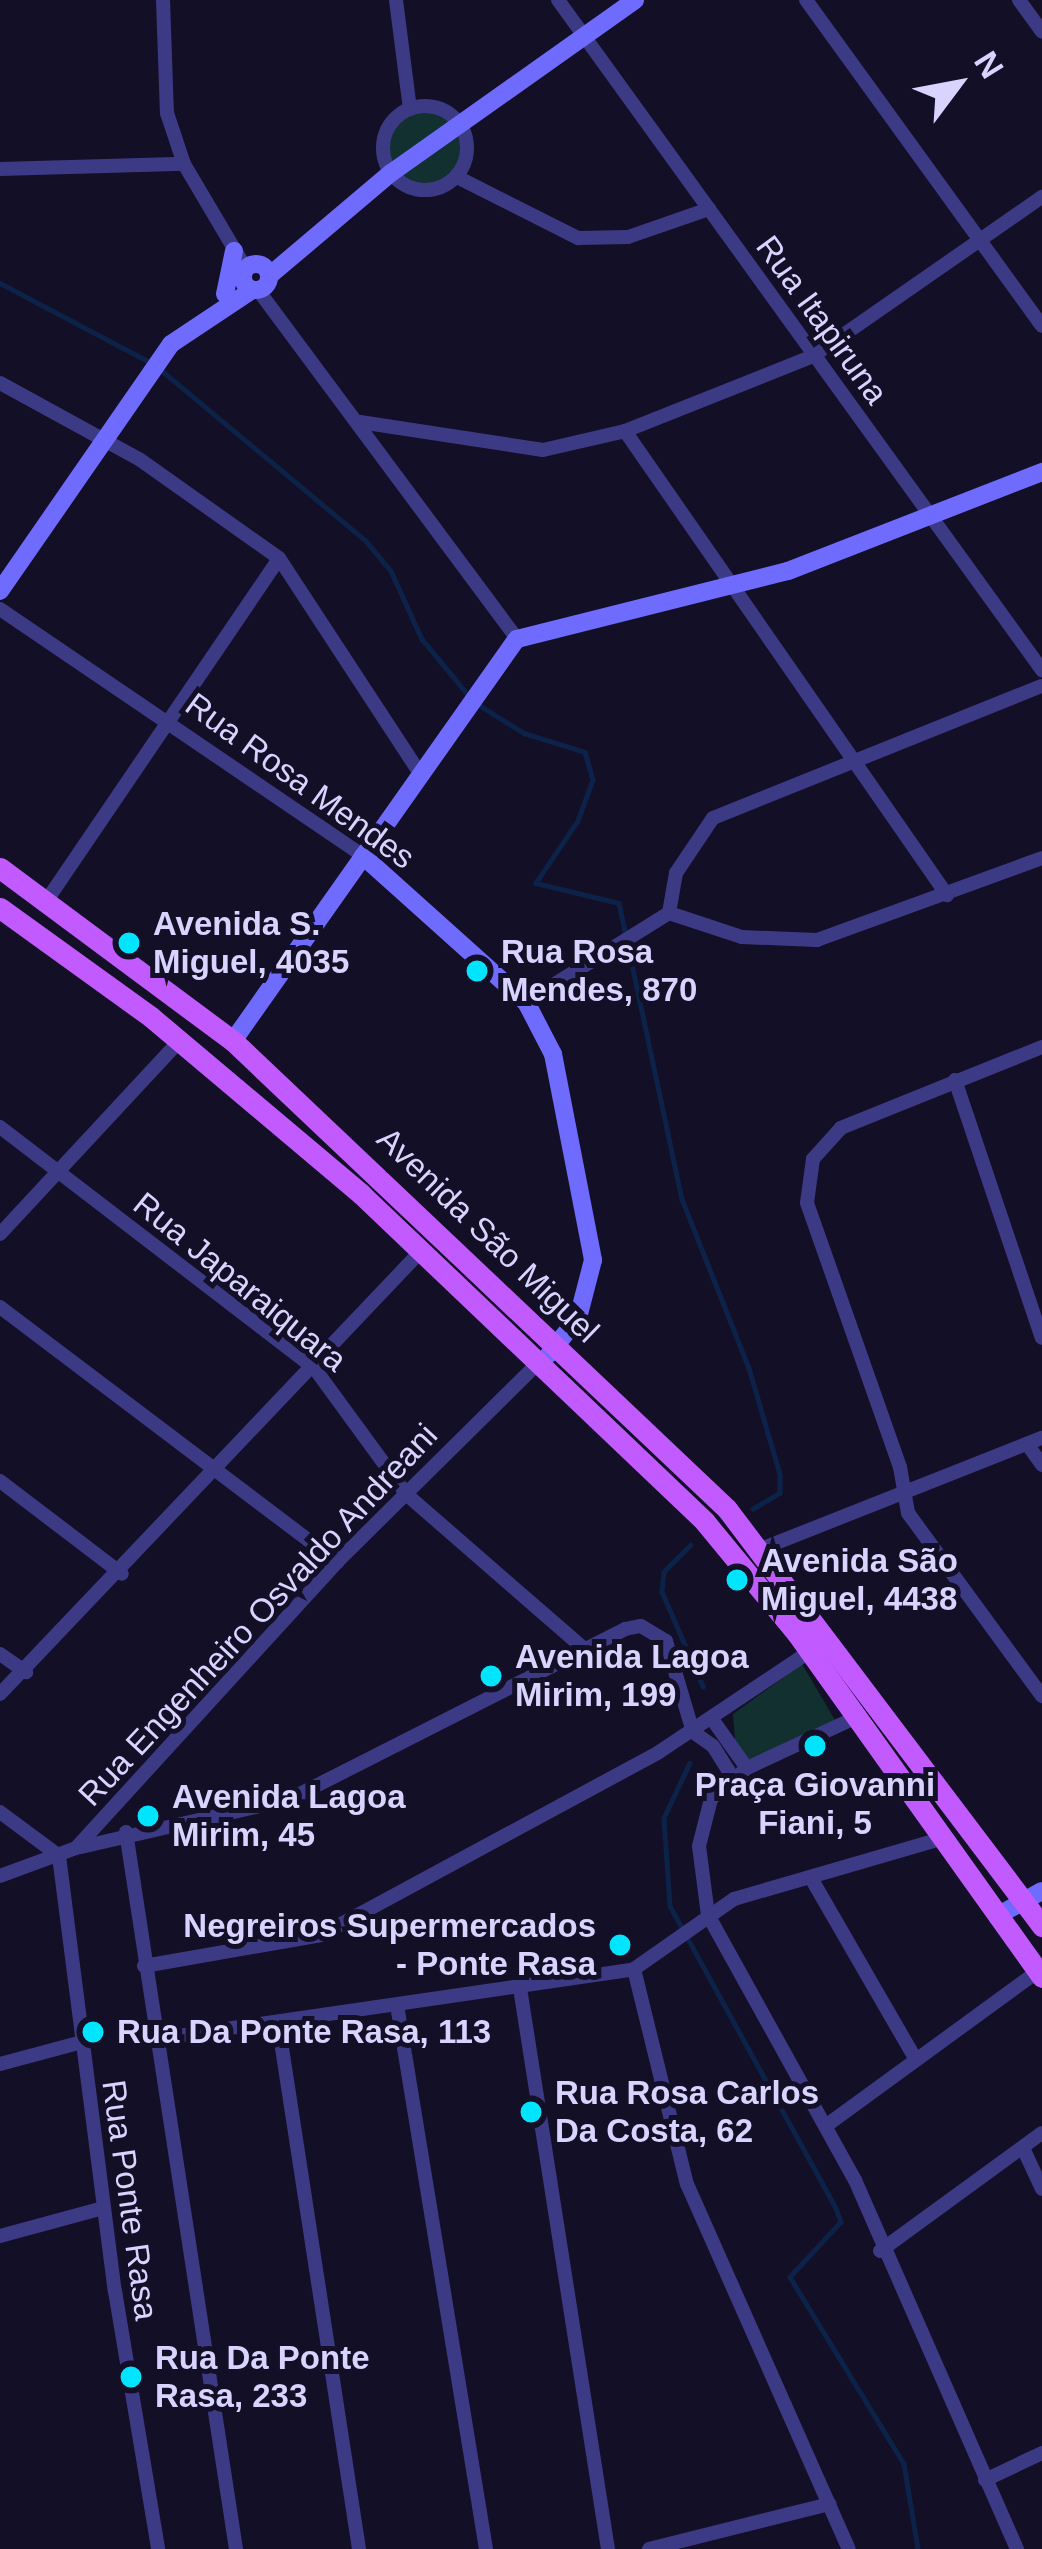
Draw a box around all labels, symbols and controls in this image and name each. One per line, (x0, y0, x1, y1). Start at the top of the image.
north arrow (898, 24, 1018, 144)
text: N (967, 45, 1011, 85)
street label: Rua Itapiruna (748, 228, 896, 412)
street label: Rua Rosa Mendes (178, 685, 422, 877)
place label: Avenida S. Miguel, 4035 (153, 904, 349, 982)
marker: Avenida S. Miguel, 4035 (116, 930, 142, 956)
place label: Rua Rosa Mendes, 870 (501, 932, 697, 1010)
marker: Rua Rosa Mendes, 870 (464, 958, 490, 984)
street label: Avenida São Miguel (369, 1119, 607, 1351)
street label: Rua Japaraiquara (126, 1184, 354, 1380)
street label: Rua Engenheiro Osvaldo Andreani (70, 1415, 446, 1815)
place label: Avenida São Miguel, 4438 (761, 1541, 958, 1619)
marker: Avenida São Miguel, 4438 (724, 1567, 750, 1593)
place label: Avenida Lagoa Mirim, 199 (515, 1637, 748, 1715)
marker: Avenida Lagoa Mirim, 199 (478, 1663, 504, 1689)
marker: Praça Giovanni Fiani, 5 (802, 1733, 828, 1759)
place label: Praça Giovanni Fiani, 5 (695, 1765, 935, 1843)
place label: Avenida Lagoa Mirim, 45 (172, 1777, 405, 1855)
marker: Avenida Lagoa Mirim, 45 (135, 1803, 161, 1829)
place label: Negreiros Supermercados - Ponte Rasa (183, 1906, 596, 1984)
marker: Negreiros Supermercados - Ponte Rasa (607, 1932, 633, 1958)
place label: Rua Da Ponte Rasa, 113 (117, 2012, 491, 2052)
marker: Rua Da Ponte Rasa, 113 (80, 2019, 106, 2045)
place label: Rua Rosa Carlos Da Costa, 62 (555, 2073, 819, 2151)
street label: Rua Ponte Rasa (94, 2077, 166, 2323)
marker: Rua Rosa Carlos Da Costa, 62 (518, 2099, 544, 2125)
place label: Rua Da Ponte Rasa, 233 (155, 2338, 370, 2416)
marker: Rua Da Ponte Rasa, 233 (118, 2364, 144, 2390)

